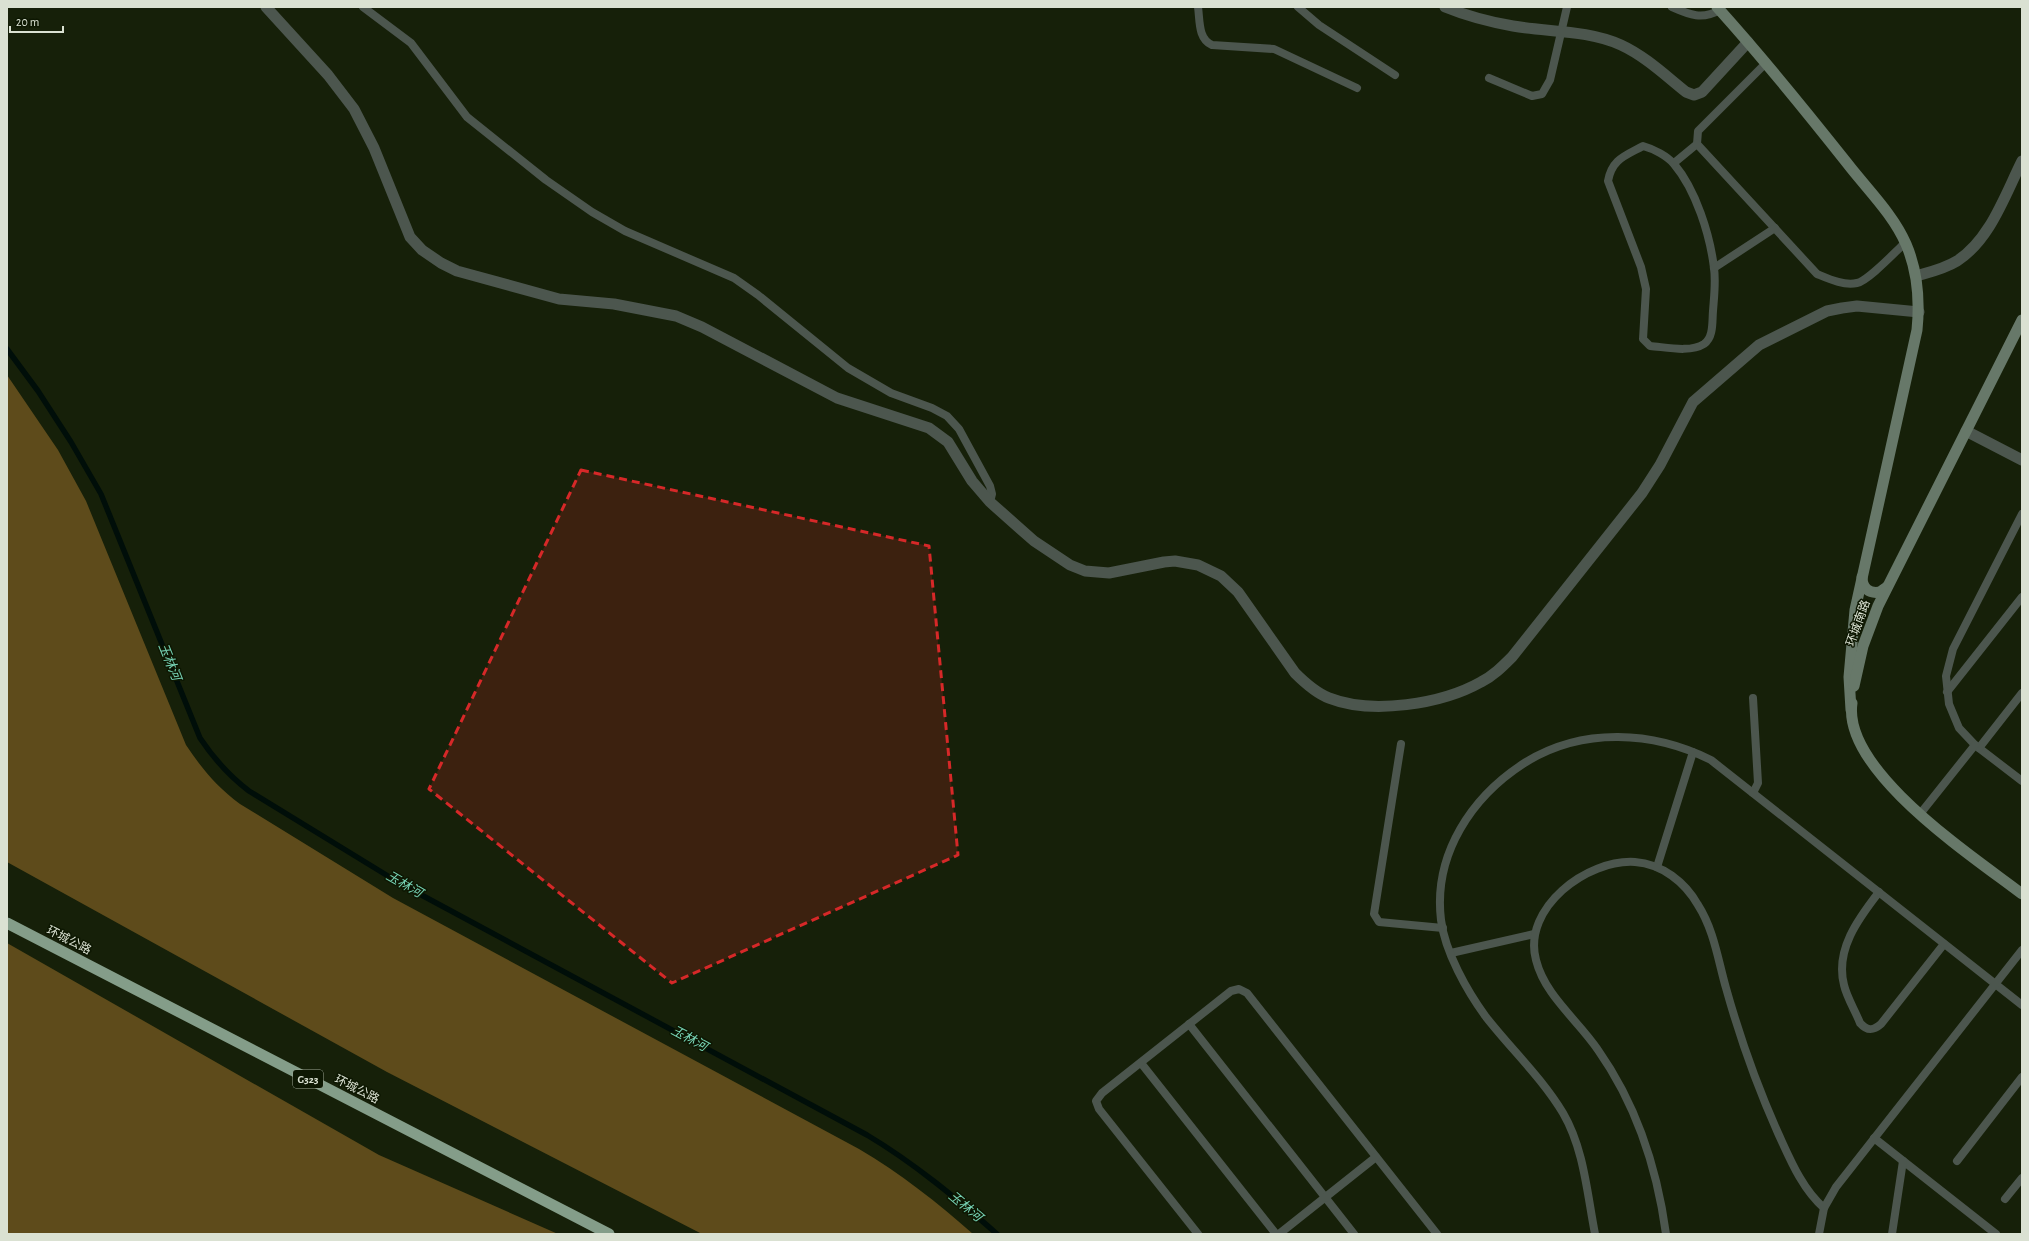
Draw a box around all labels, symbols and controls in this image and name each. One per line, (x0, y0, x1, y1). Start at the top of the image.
scale bar (10, 8, 63, 34)
text: 20 m (16, 16, 39, 28)
street label: 环城南路 (1843, 598, 1872, 648)
water label: 玉林河 (156, 641, 184, 685)
water label: 玉林河 (384, 869, 427, 902)
street label: 环城公路 (45, 923, 94, 956)
water label: 玉林河 (669, 1023, 712, 1055)
road number: G323 (293, 1070, 323, 1088)
street label: 环城公路 (333, 1072, 382, 1105)
water label: 玉林河 (946, 1189, 987, 1226)

